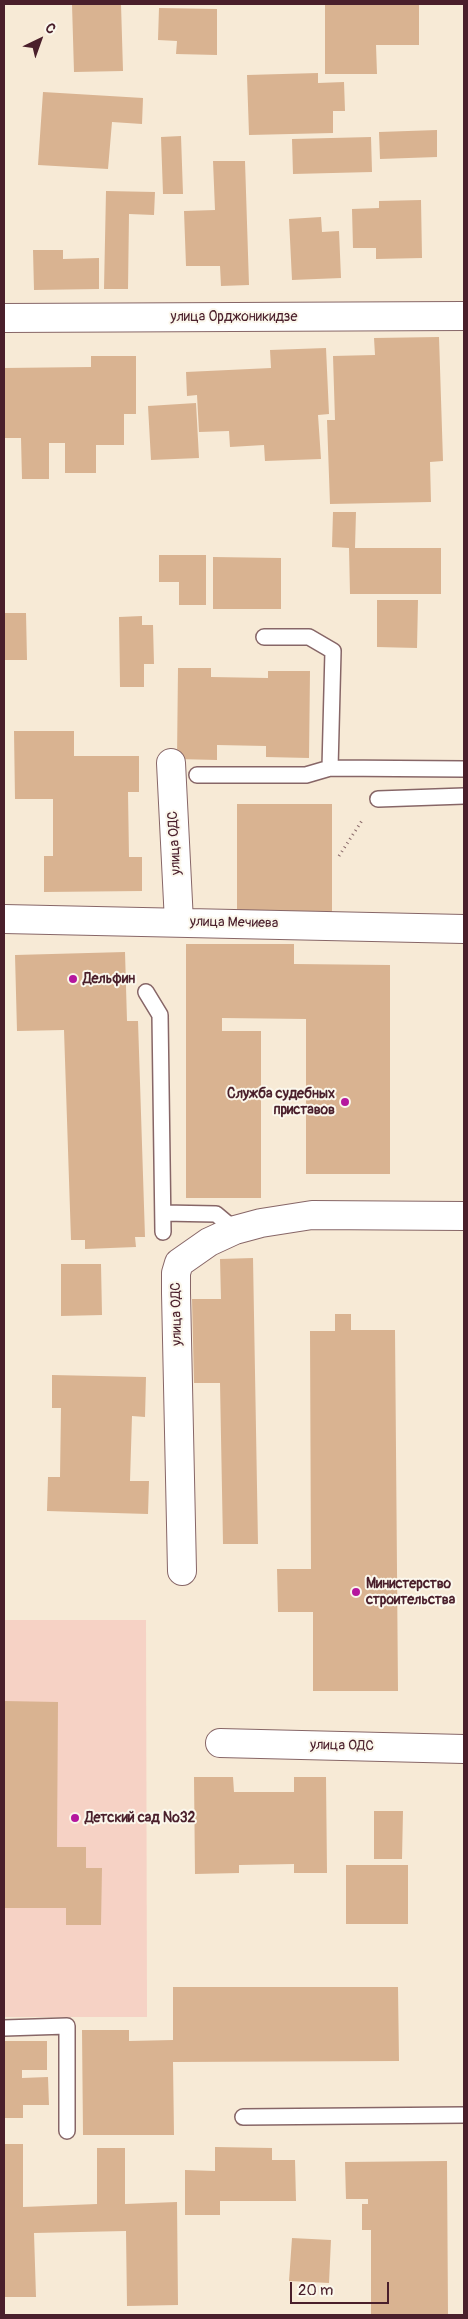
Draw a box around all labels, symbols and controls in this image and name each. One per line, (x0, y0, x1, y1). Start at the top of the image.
north arrow (15, 15, 65, 65)
text: С (41, 19, 59, 38)
street label: улица Орджоникидзе (171, 309, 297, 325)
street label: улица ОДС (165, 811, 185, 875)
street label: улица Мечиева (190, 914, 278, 932)
place label: Дельфин (83, 971, 135, 987)
marker: Дельфин (67, 973, 79, 985)
place label: Служба судебных приставов (227, 1086, 335, 1118)
marker: Служба судебных приставов (339, 1096, 351, 1108)
street label: улица ОДС (168, 1282, 186, 1346)
place label: Министерство строительства (366, 1576, 455, 1608)
marker: Министерство строительства (350, 1586, 362, 1598)
street label: улица ОДС (310, 1737, 374, 1755)
place label: Детский сад №32 (85, 1810, 195, 1826)
marker: Детский сад №32 (69, 1812, 81, 1824)
scale bar (293, 2272, 392, 2304)
text: 20 m (298, 2281, 333, 2300)

